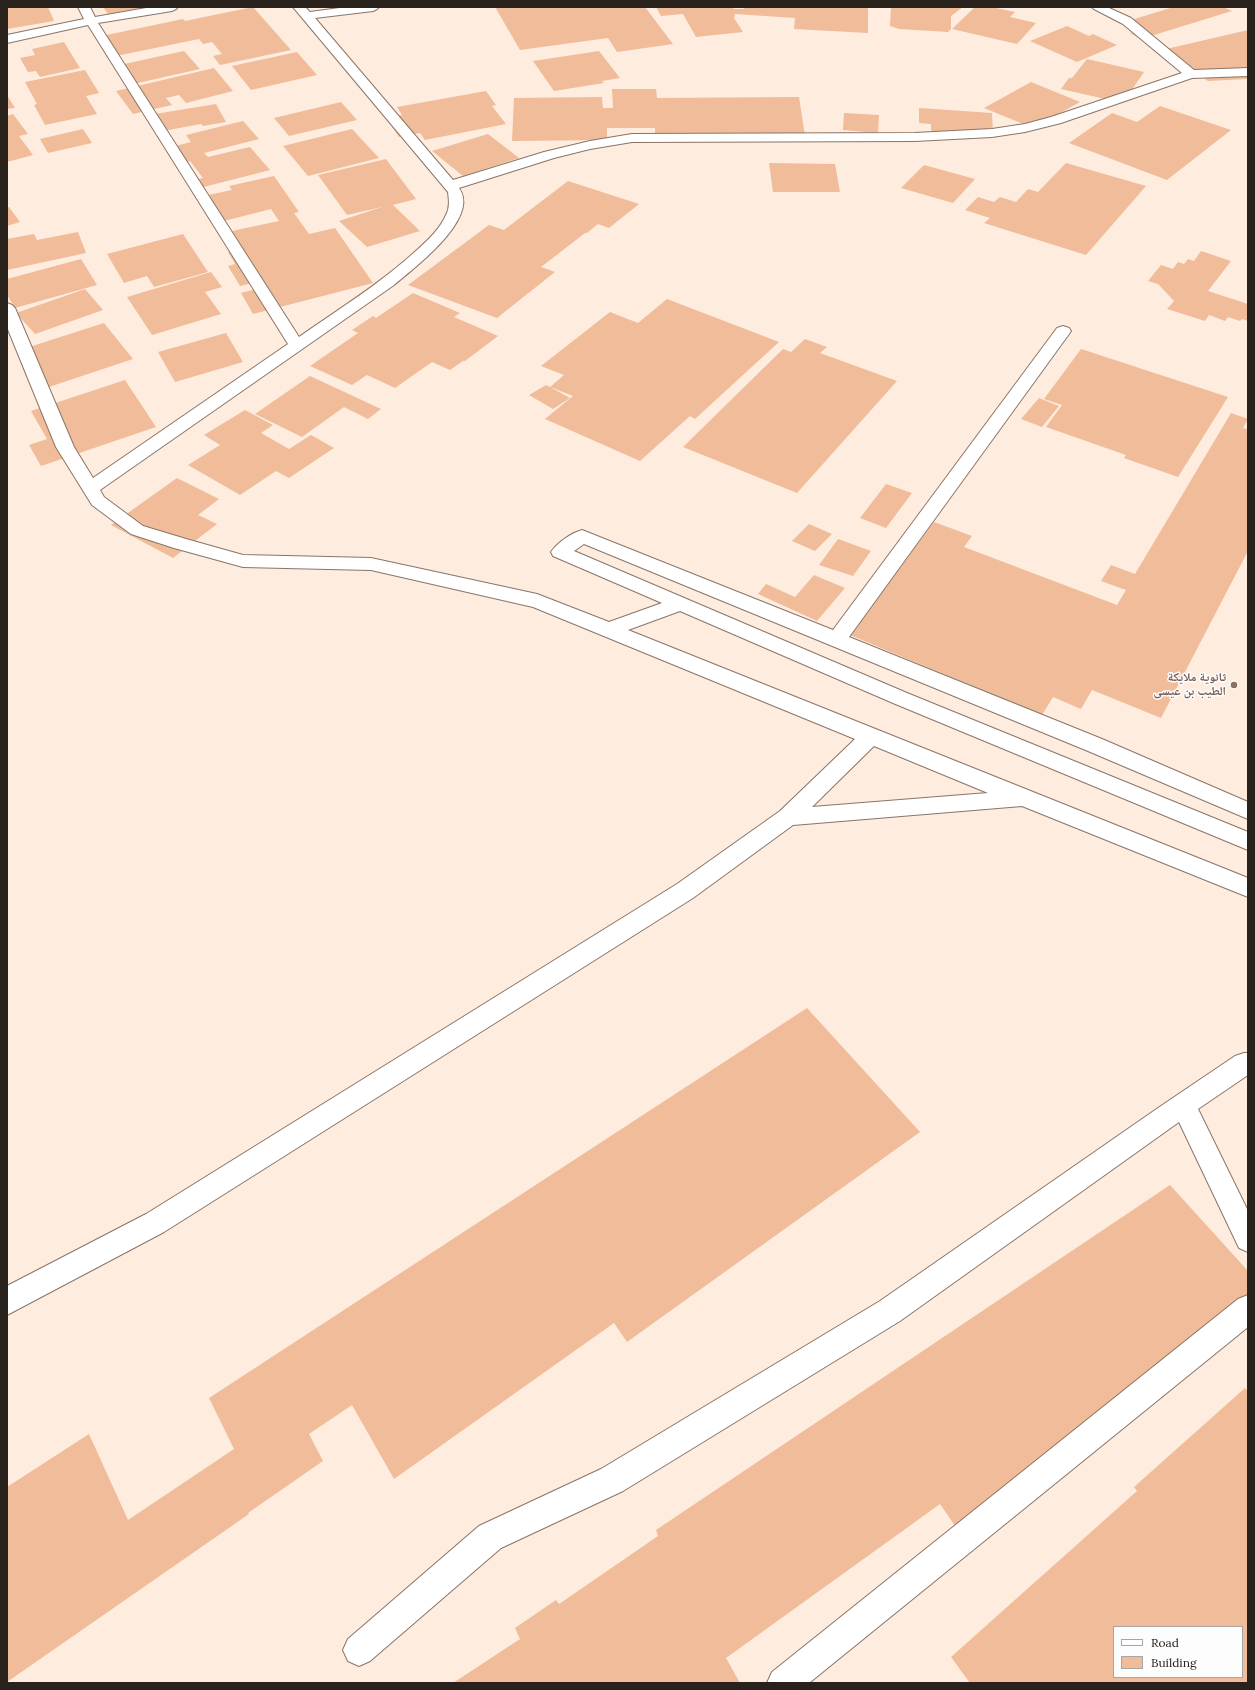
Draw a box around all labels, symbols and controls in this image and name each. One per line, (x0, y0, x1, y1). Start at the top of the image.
place label: ثانوية ملايكة الطيب بن عيسى (1153, 671, 1226, 699)
marker: ثانوية ملايكة الطيب بن عيسى (1229, 680, 1239, 690)
legend (1113, 1626, 1243, 1678)
text: Road (1151, 1635, 1179, 1650)
text: Building (1151, 1655, 1197, 1670)

